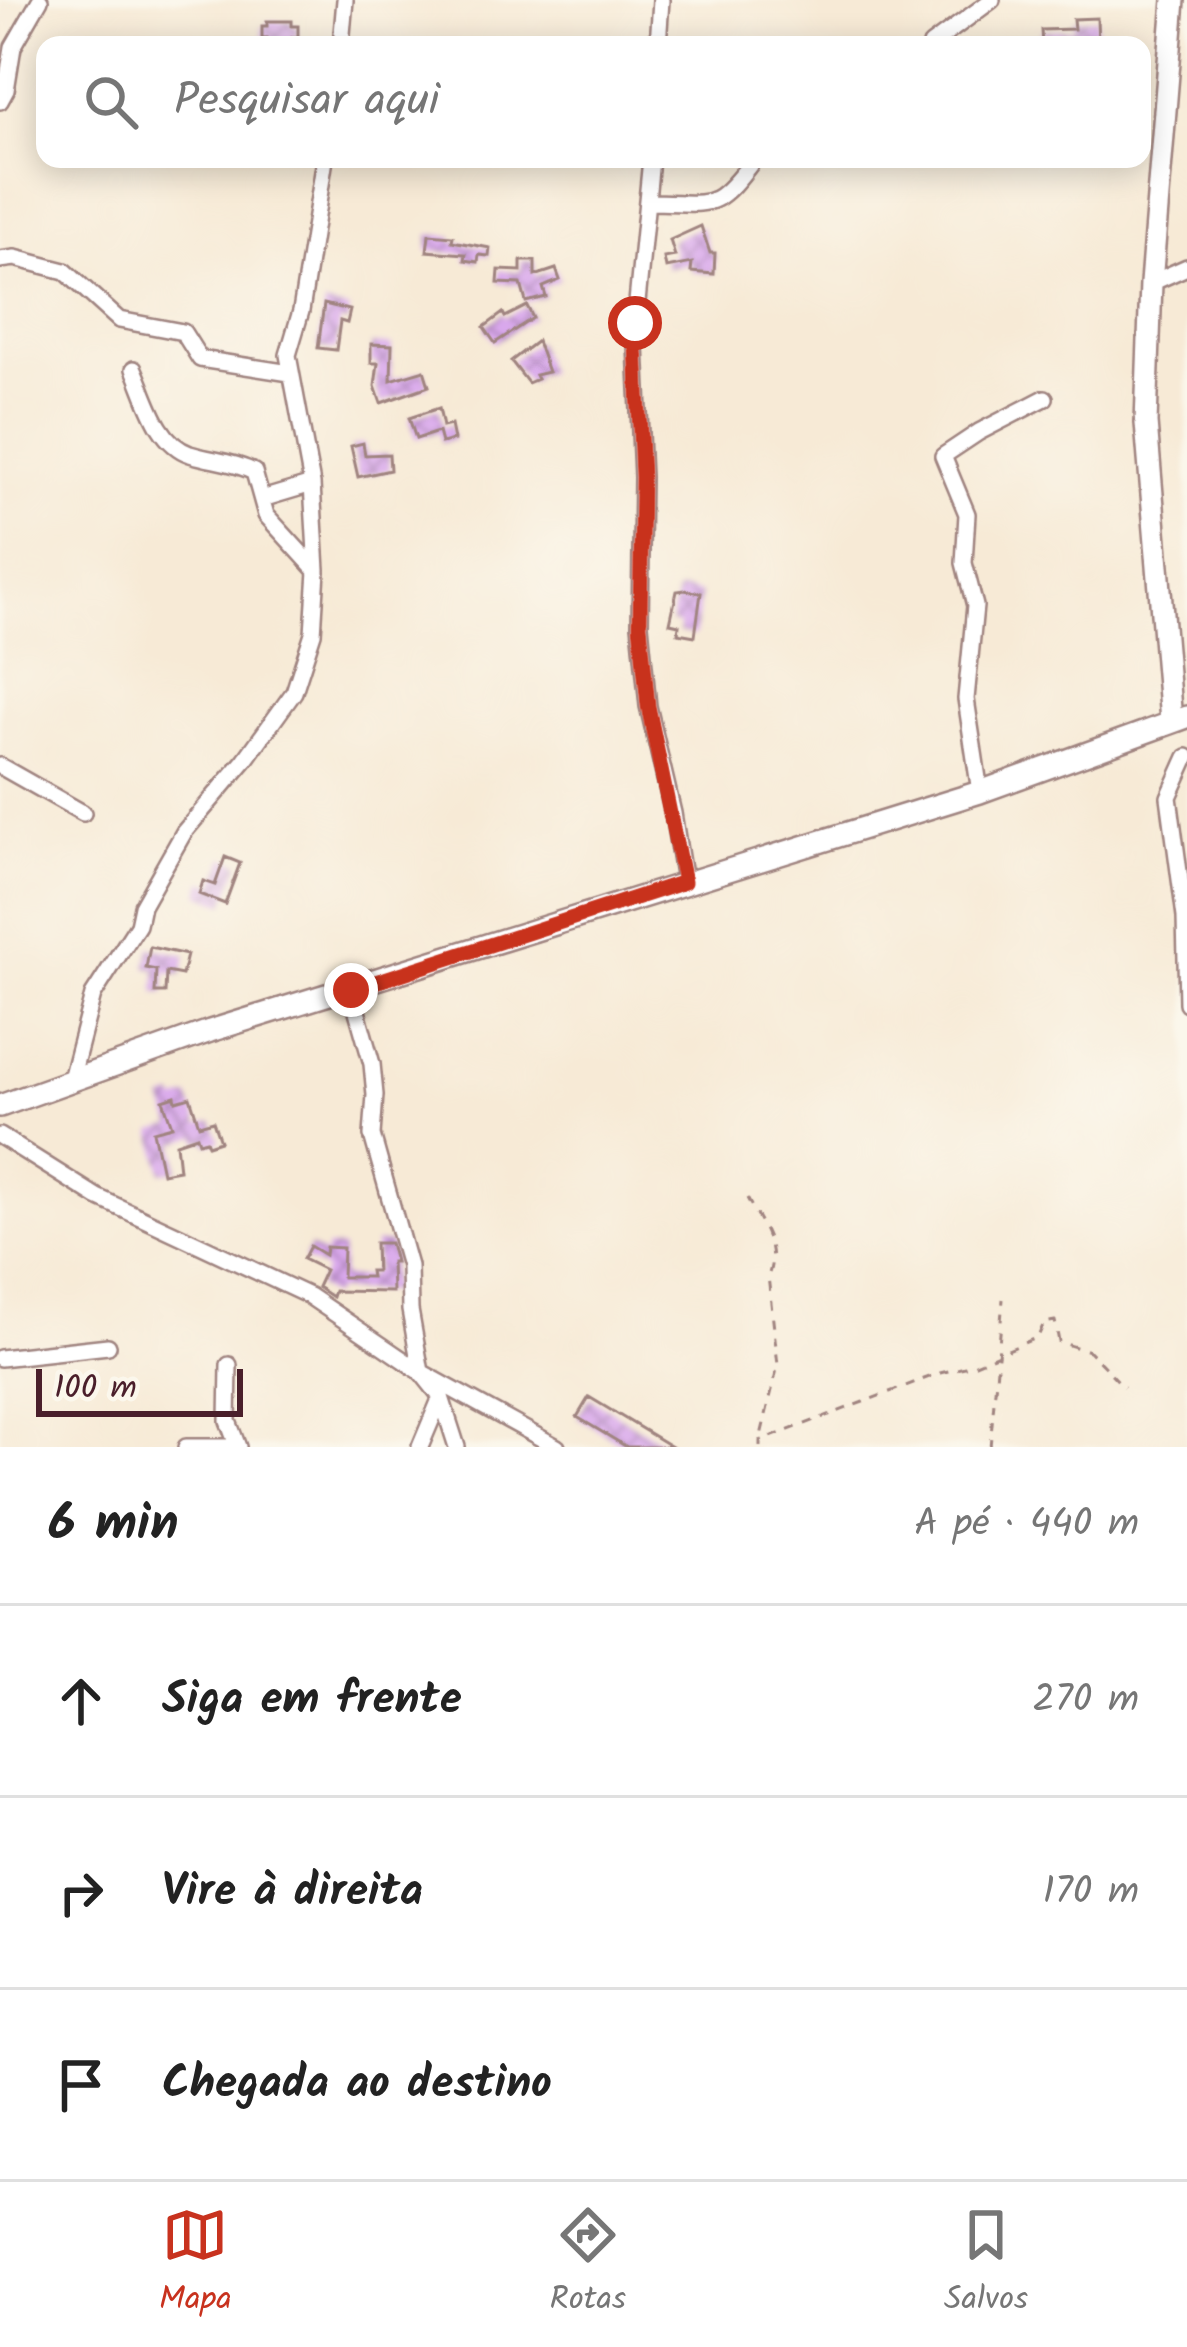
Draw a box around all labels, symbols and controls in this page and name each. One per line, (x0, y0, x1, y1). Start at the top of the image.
search box (36, 36, 1151, 168)
text: Pesquisar aqui (174, 66, 440, 138)
icon: search (78, 69, 144, 135)
route start (608, 296, 662, 350)
route end (324, 963, 378, 1017)
scale bar (36, 1363, 243, 1416)
text: 100 m (54, 1363, 137, 1416)
text: 6 min (48, 1485, 179, 1566)
text: A pé · 440 m (914, 1494, 1139, 1556)
text: Siga em frente (162, 1665, 462, 1737)
icon: ahead (48, 1668, 114, 1734)
text: 270 m (1032, 1670, 1139, 1732)
text: Vire à direita (162, 1857, 423, 1929)
icon: right (48, 1860, 114, 1926)
text: 170 m (1043, 1862, 1139, 1924)
text: Chegada ao destino (162, 2049, 552, 2121)
icon: arrive (48, 2052, 114, 2118)
tab: Mapa (159, 2202, 232, 2327)
tab: Rotas (550, 2202, 626, 2327)
tab: Salvos (944, 2202, 1028, 2327)

